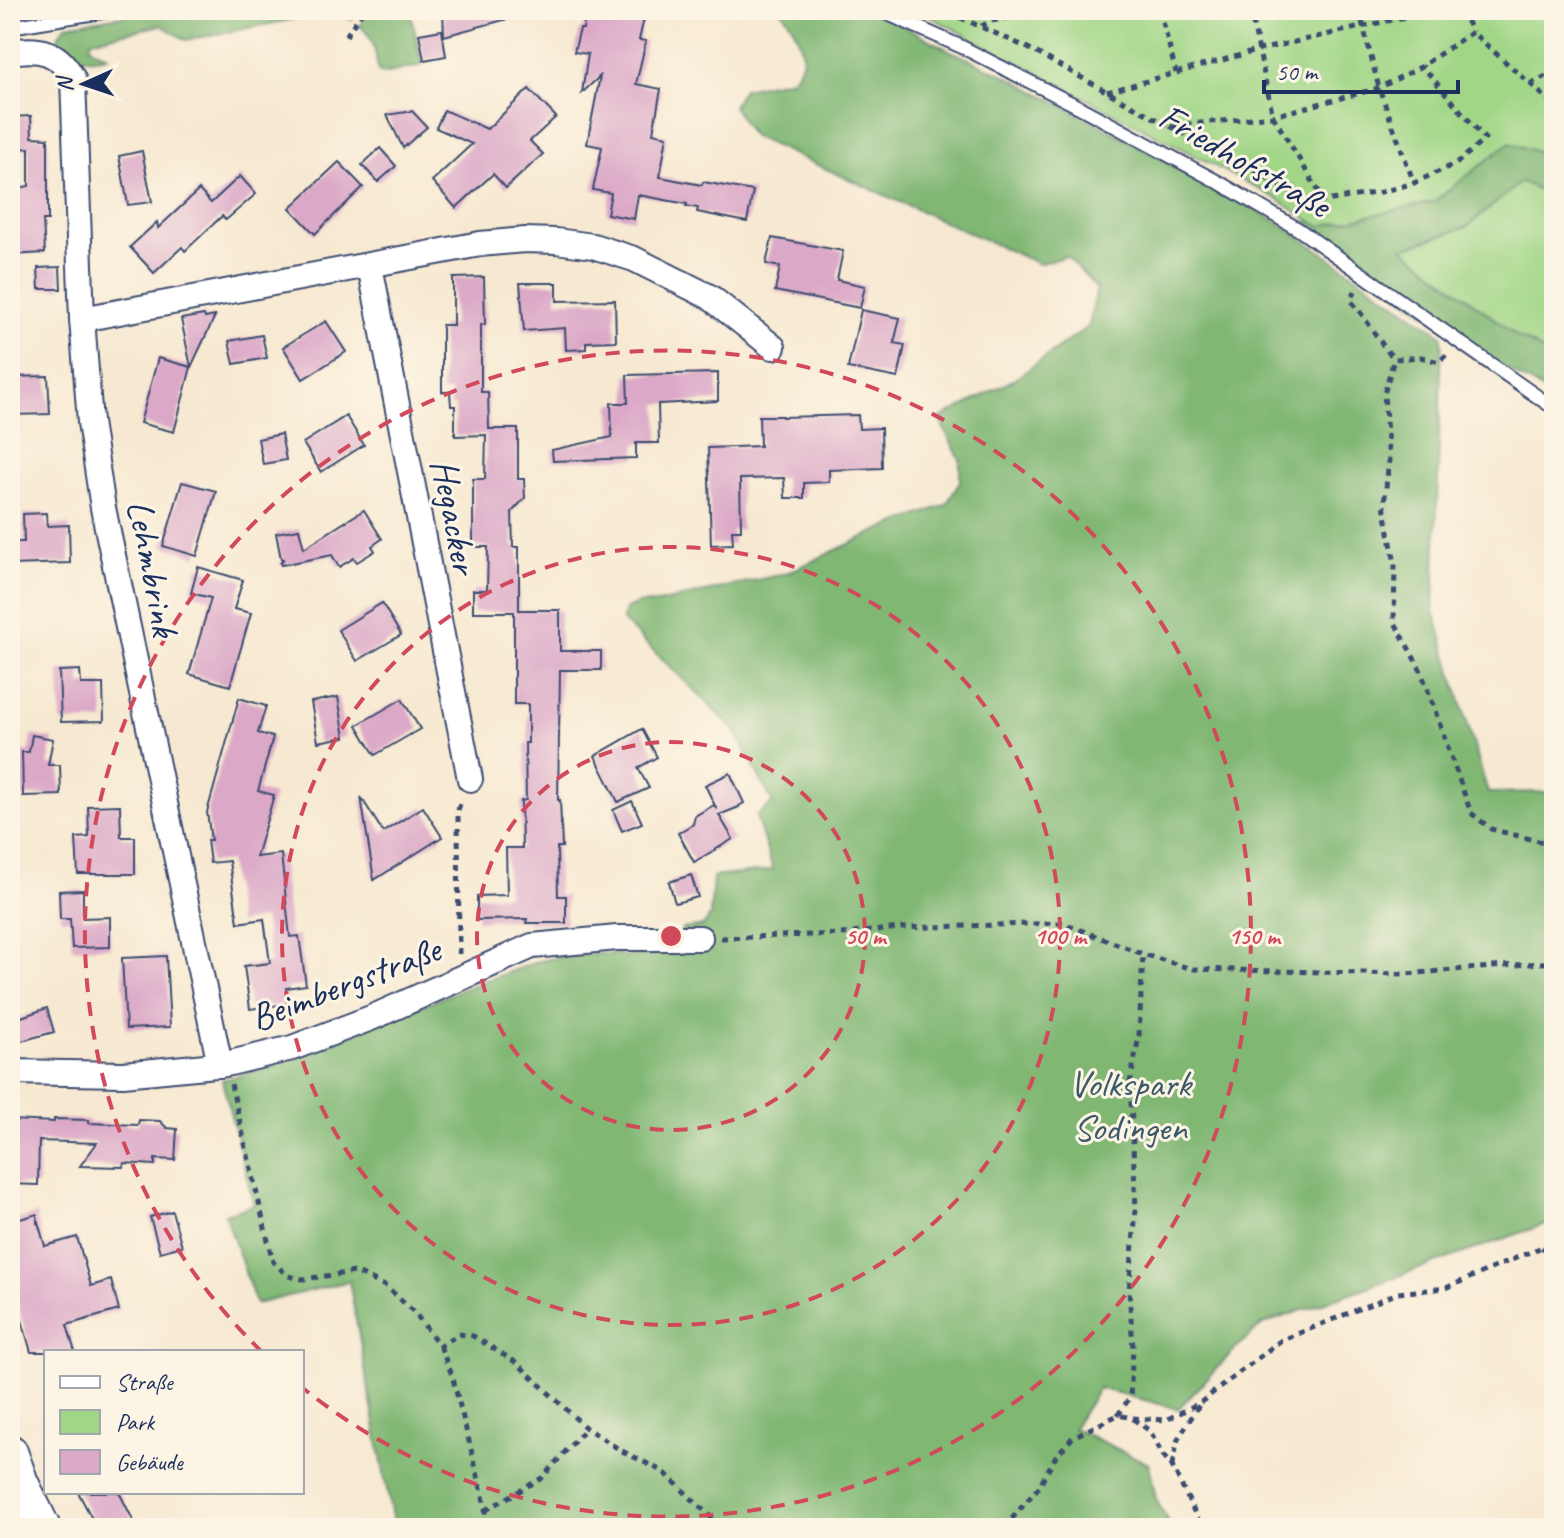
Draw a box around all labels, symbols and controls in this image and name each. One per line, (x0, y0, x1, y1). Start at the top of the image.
north arrow (44, 44, 124, 124)
scale bar (1264, 44, 1458, 94)
text: 50 m (1276, 57, 1319, 87)
text: N (51, 74, 79, 93)
street label: Friedhofstraße (1151, 93, 1341, 230)
street label: Hegacker (420, 455, 489, 582)
street label: Lehmbrink (116, 496, 189, 643)
text: 50 m (845, 921, 888, 951)
text: 100 m (1034, 921, 1088, 951)
text: 150 m (1228, 921, 1282, 951)
centre of rings (657, 922, 685, 950)
street label: Beimbergstraße (244, 925, 449, 1041)
park label: Volkspark Sodingen (1069, 1060, 1194, 1151)
legend (44, 1350, 304, 1494)
text: Straße (116, 1367, 175, 1397)
text: Park (116, 1407, 156, 1437)
text: Gebäude (116, 1447, 185, 1477)

